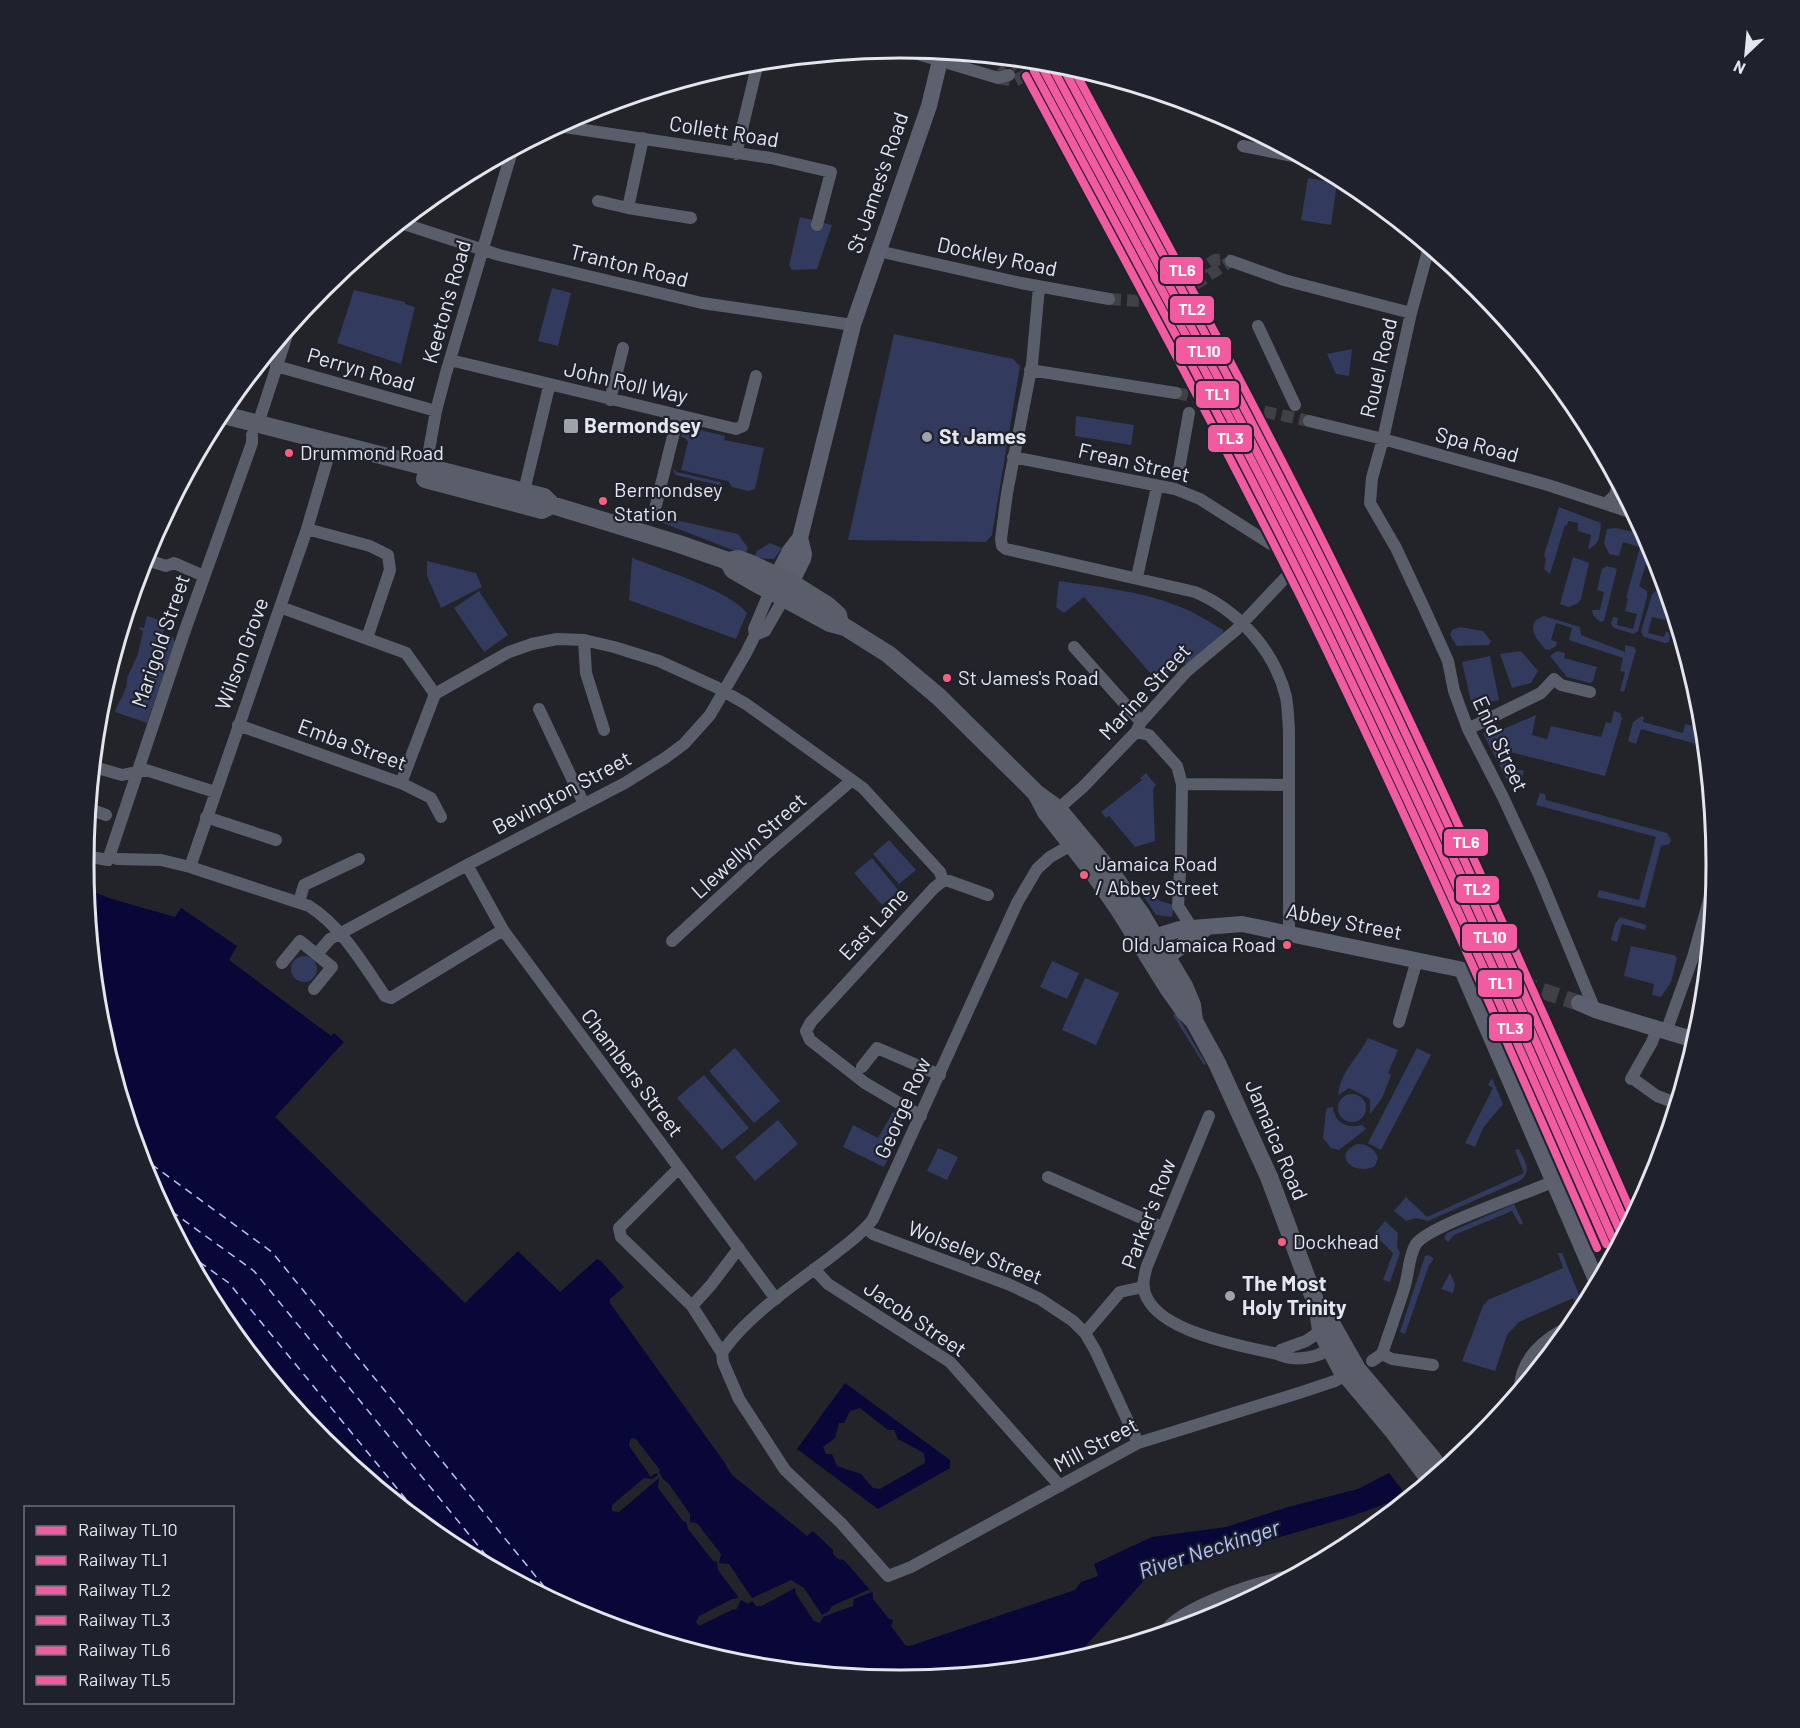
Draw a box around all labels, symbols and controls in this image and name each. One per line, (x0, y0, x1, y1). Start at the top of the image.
north arrow (1716, 24, 1776, 84)
text: N (1730, 57, 1748, 79)
street label: St James's Road (841, 109, 912, 256)
street label: Collett Road (668, 110, 781, 152)
street label: Dockley Road (935, 231, 1060, 280)
street label: Keeton's Road (416, 237, 475, 366)
street label: Tranton Road (568, 238, 691, 291)
line badge: TL6 (1159, 256, 1204, 285)
text: TL6 (1168, 260, 1196, 279)
line badge: TL2 (1169, 295, 1215, 324)
text: TL2 (1178, 299, 1206, 318)
street label: Rouel Road (1354, 315, 1401, 420)
line badge: TL10 (1175, 336, 1232, 365)
street label: Perryn Road (305, 341, 418, 396)
text: TL10 (1187, 341, 1221, 360)
street label: John Roll Way (562, 355, 691, 408)
line badge: TL1 (1195, 380, 1240, 409)
text: TL1 (1205, 384, 1229, 403)
place label: Bermondsey (584, 412, 701, 437)
marker: Bermondsey (562, 417, 580, 435)
street label: Spa Road (1433, 420, 1522, 467)
place label: St James (939, 423, 1026, 448)
line badge: TL3 (1207, 424, 1253, 453)
text: TL3 (1216, 428, 1244, 447)
marker: St James (920, 430, 934, 444)
street label: Frean Street (1076, 437, 1193, 487)
place label: Drummond Road (300, 440, 444, 464)
marker: Drummond Road (283, 447, 295, 459)
place label: Bermondsey Station (614, 477, 723, 525)
marker: Bermondsey Station (597, 495, 609, 507)
street label: Marigold Street (125, 571, 194, 710)
street label: Wilson Grove (209, 594, 273, 713)
street label: Marine Street (1093, 638, 1195, 744)
place label: St James's Road (958, 665, 1099, 689)
marker: St James's Road (941, 672, 953, 684)
street label: Enid Street (1468, 692, 1534, 795)
street label: Emba Street (295, 712, 410, 775)
street label: Bevington Street (488, 745, 635, 839)
street label: Llewellyn Street (685, 787, 811, 903)
line badge: TL6 (1443, 828, 1489, 857)
text: TL6 (1452, 832, 1480, 851)
place label: Jamaica Road / Abbey Street (1095, 851, 1219, 899)
marker: Jamaica Road / Abbey Street (1078, 869, 1090, 881)
line badge: TL2 (1455, 875, 1500, 904)
text: TL2 (1463, 879, 1491, 898)
street label: East Lane (833, 881, 913, 965)
street label: Abbey Street (1284, 897, 1404, 944)
line badge: TL10 (1461, 923, 1518, 952)
text: TL10 (1473, 927, 1507, 946)
place label: Old Jamaica Road (1122, 932, 1276, 956)
marker: Old Jamaica Road (1281, 939, 1293, 951)
line badge: TL1 (1477, 969, 1523, 998)
text: TL1 (1488, 973, 1512, 992)
street label: Chambers Street (577, 1003, 689, 1141)
line badge: TL3 (1488, 1013, 1533, 1042)
text: TL3 (1496, 1018, 1524, 1037)
street label: George Row (868, 1053, 935, 1162)
street label: Jamaica Road (1241, 1075, 1314, 1203)
street label: Parker's Row (1115, 1155, 1180, 1272)
street label: Wolseley Street (905, 1214, 1046, 1289)
place label: Dockhead (1293, 1229, 1379, 1253)
marker: Dockhead (1276, 1236, 1288, 1248)
place label: The Most Holy Trinity (1242, 1270, 1347, 1319)
street label: Jacob Street (860, 1274, 972, 1361)
marker: The Most Holy Trinity (1223, 1289, 1237, 1303)
street label: Mill Street (1049, 1411, 1142, 1476)
legend (24, 1506, 234, 1704)
water label: River Neckinger (1135, 1513, 1284, 1583)
text: Railway TL10 (78, 1518, 178, 1540)
text: Railway TL1 (78, 1548, 167, 1570)
text: Railway TL2 (78, 1578, 171, 1600)
text: Railway TL3 (78, 1608, 170, 1630)
text: Railway TL6 (78, 1638, 170, 1660)
text: Railway TL5 (78, 1668, 170, 1690)

